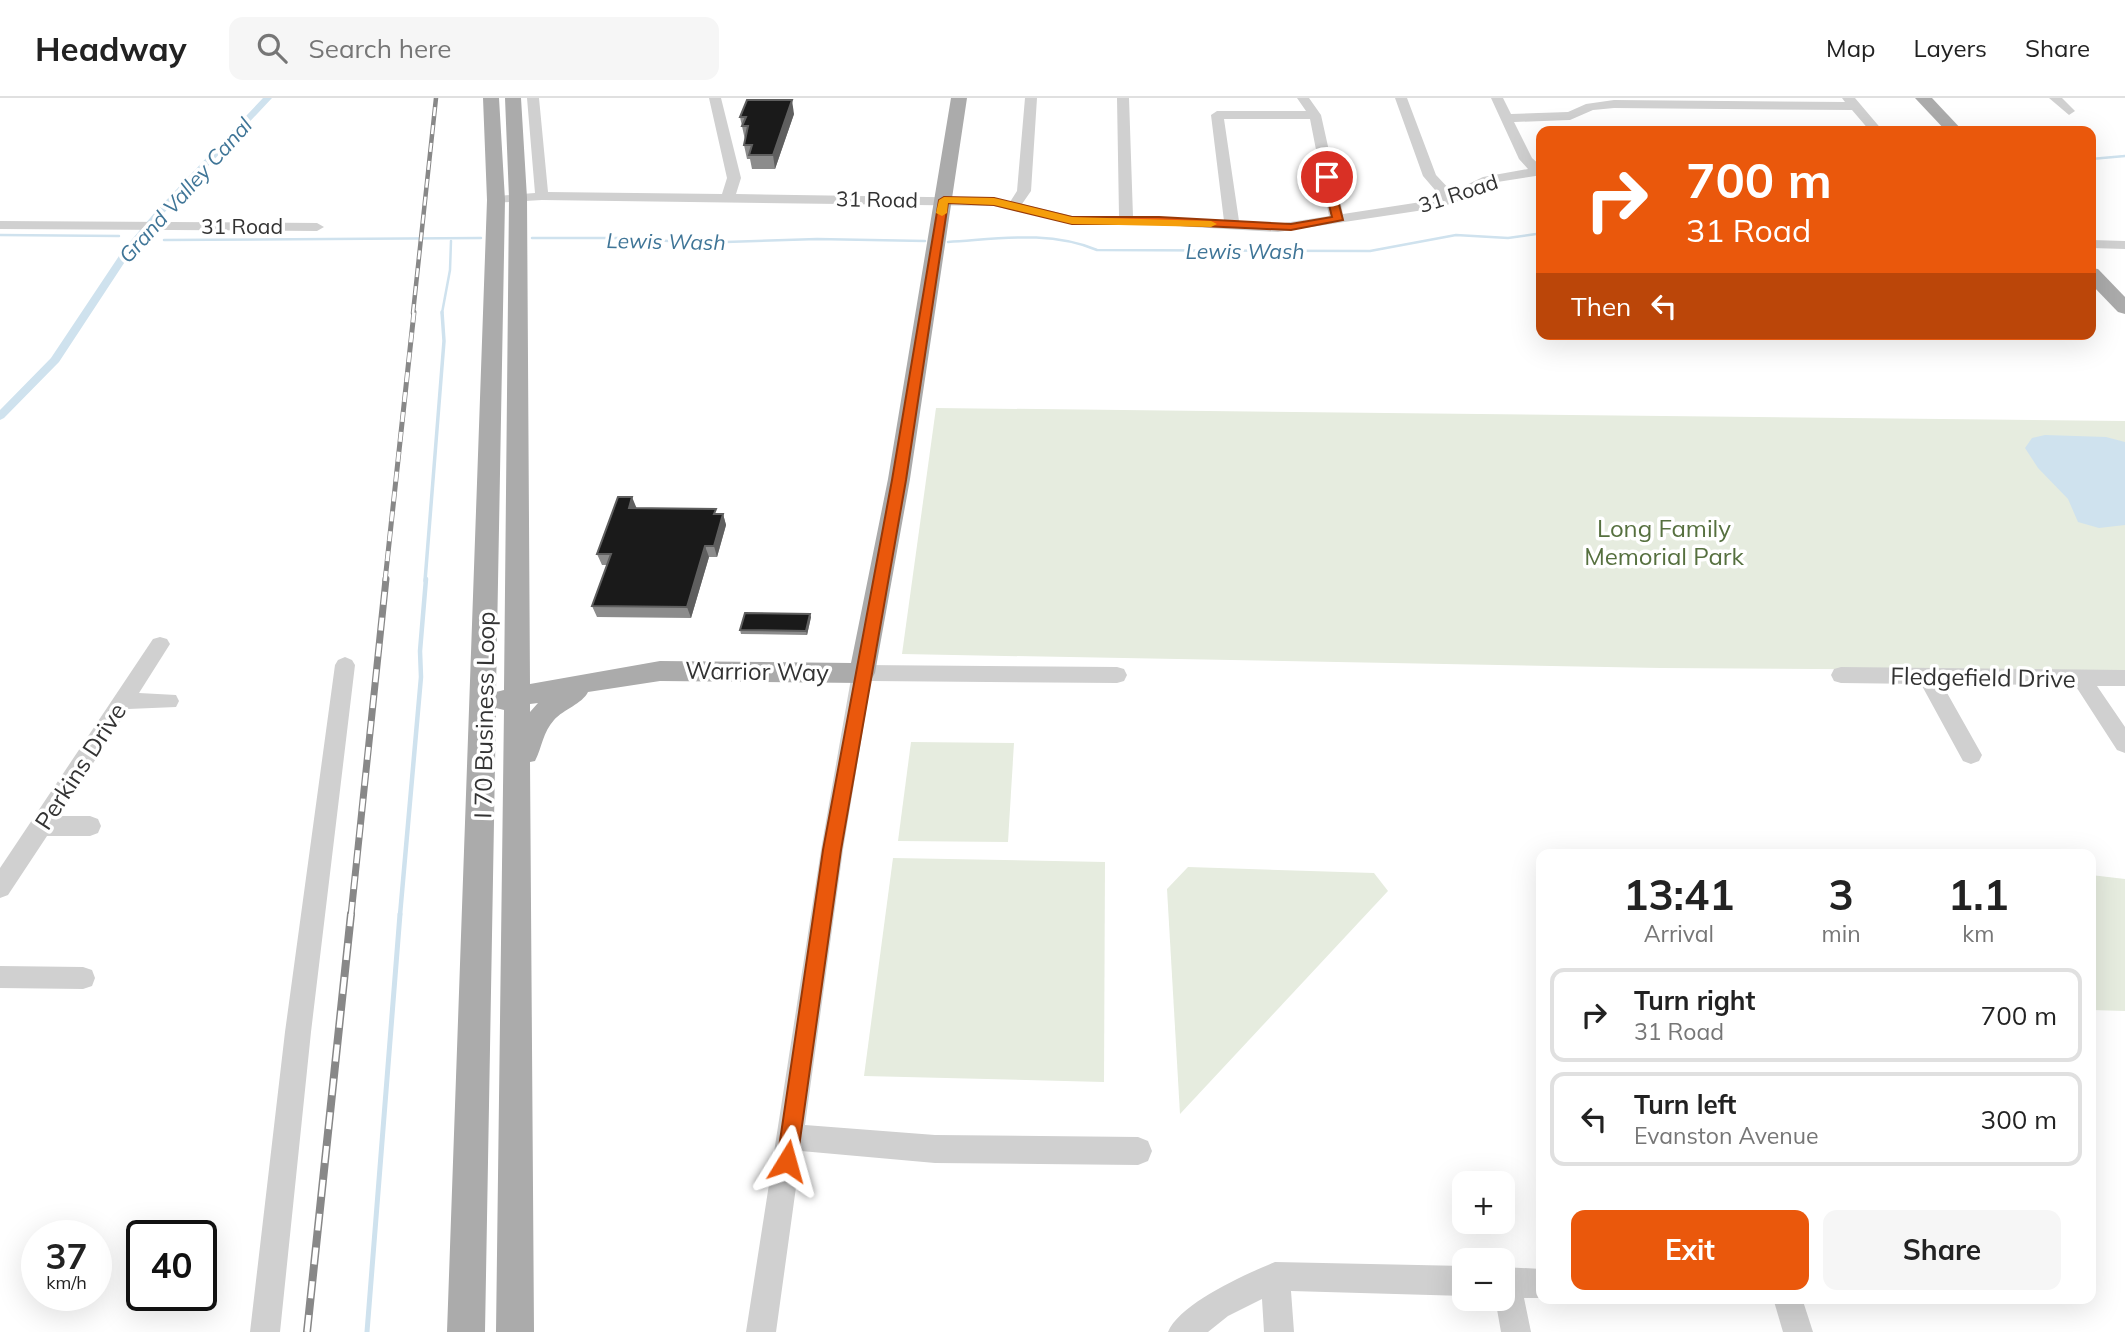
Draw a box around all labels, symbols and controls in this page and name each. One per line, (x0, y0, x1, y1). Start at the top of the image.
search box (229, 17, 719, 80)
text: Headway (35, 28, 187, 69)
icon: search (253, 29, 291, 67)
text: Search here (309, 32, 451, 65)
text: Map (1826, 33, 1875, 63)
text: Layers (1913, 33, 1987, 63)
text: Share (2025, 33, 2090, 63)
water label: Grand Valley Canal (113, 112, 257, 268)
pin (1297, 147, 1357, 207)
text: 700 m (1686, 149, 1832, 210)
icon: right (1571, 154, 1662, 245)
icon: arrive (1308, 158, 1346, 196)
street label: 31 Road (1415, 168, 1501, 218)
street label: 31 Road (836, 185, 918, 213)
text: 31 Road (1686, 210, 1811, 250)
street label: 31 Road (201, 213, 283, 239)
water label: Lewis Wash (606, 227, 726, 255)
water label: Lewis Wash (1185, 238, 1305, 264)
icon: left (1645, 287, 1683, 325)
text: Then (1571, 290, 1631, 323)
park label: Long Family Memorial Park (1584, 513, 1745, 571)
street label: I 70 Business Loop (467, 611, 501, 819)
street label: Warrior Way (685, 655, 829, 687)
street label: Fledgefield Drive (1890, 660, 2076, 694)
street label: Perkins Drive (28, 697, 132, 835)
text: 13:41 (1623, 868, 1734, 921)
text: 3 (1829, 868, 1854, 921)
text: 1.1 (1948, 868, 2009, 921)
text: Arrival (1644, 919, 1714, 948)
text: min (1822, 919, 1861, 948)
text: km (1962, 919, 1994, 948)
text: Turn right (1634, 984, 1755, 1017)
icon: right (1575, 996, 1613, 1034)
text: 700 m (1981, 999, 2057, 1032)
text: 31 Road (1634, 1017, 1724, 1046)
text: Turn left (1634, 1088, 1736, 1121)
icon: left (1575, 1100, 1613, 1138)
text: 300 m (1981, 1103, 2057, 1136)
text: Evanston Avenue (1634, 1121, 1819, 1150)
position arrow (750, 1124, 824, 1198)
map controls (1452, 1171, 1515, 1311)
button: + (1452, 1171, 1515, 1234)
button: Exit (1571, 1210, 1809, 1290)
button: Share (1823, 1210, 2061, 1290)
speed limit sign: 40 (126, 1220, 217, 1311)
text: 37 (45, 1234, 88, 1278)
button: − (1452, 1248, 1515, 1311)
text: km/h (46, 1271, 87, 1294)

